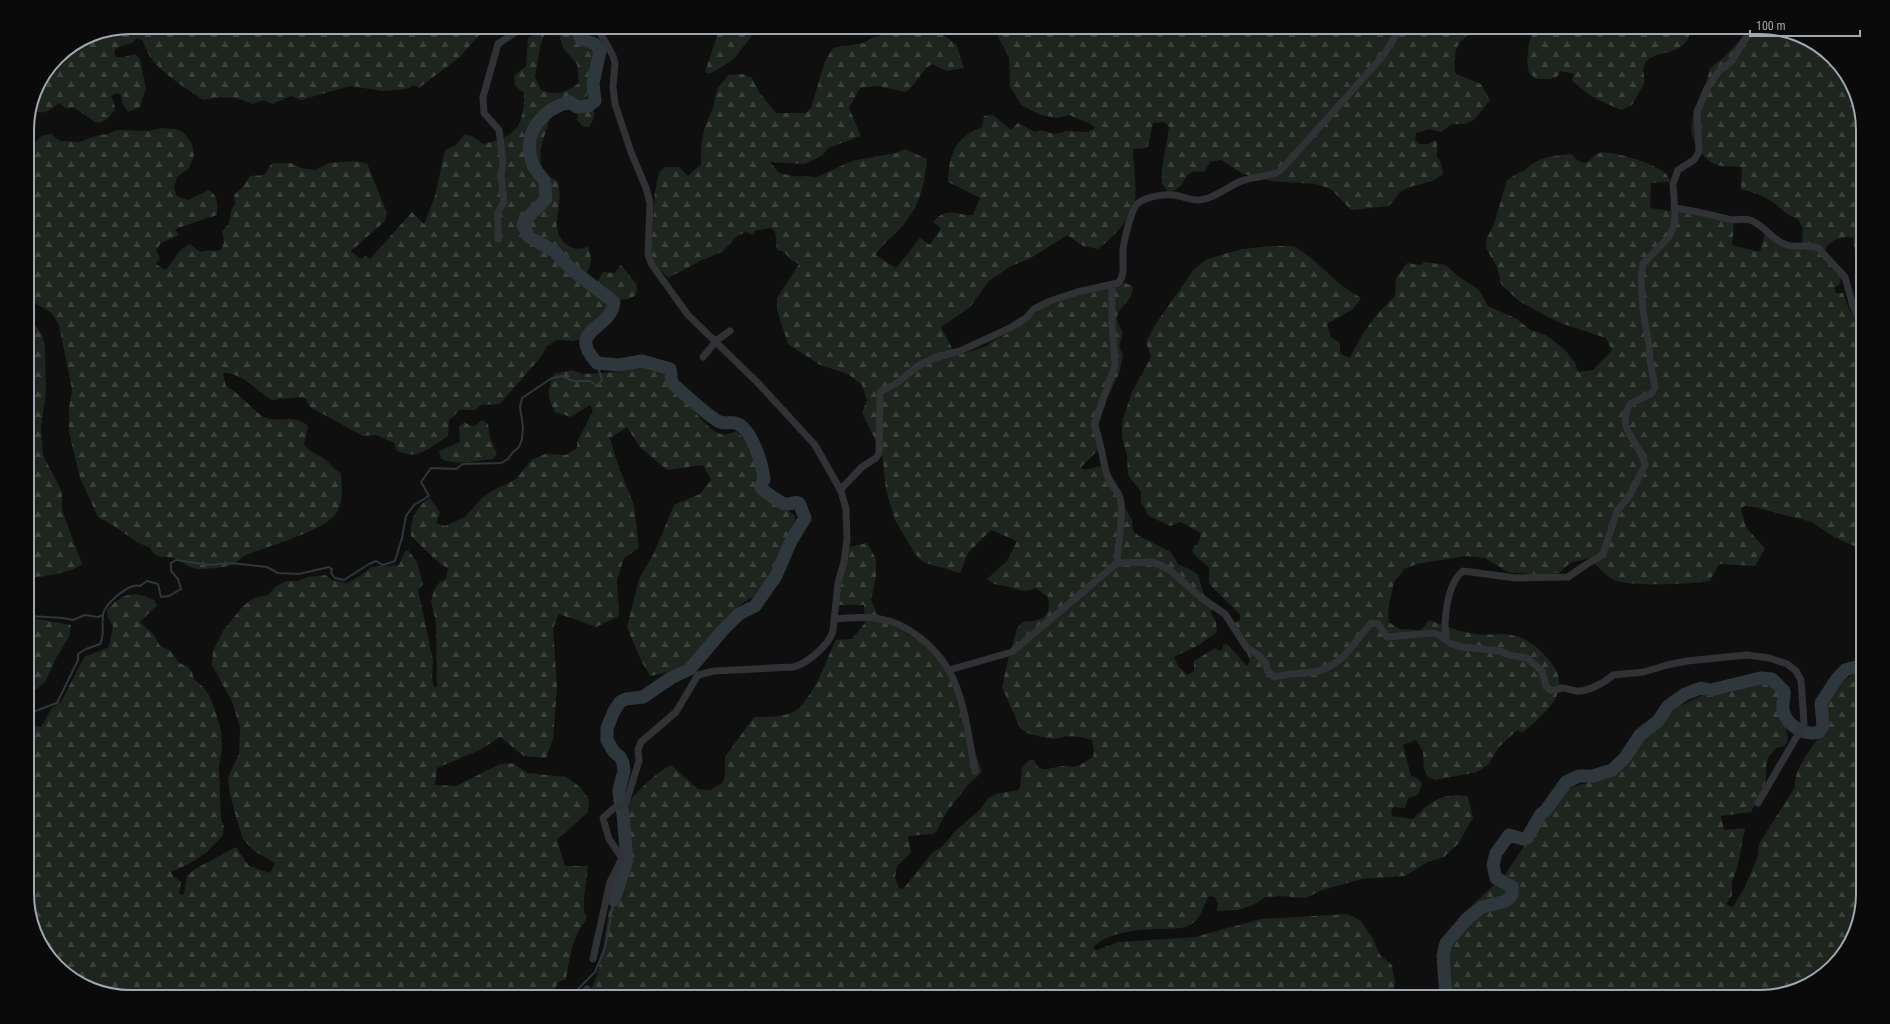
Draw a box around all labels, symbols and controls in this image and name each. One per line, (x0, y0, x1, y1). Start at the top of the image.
scale bar (1750, 12, 1860, 38)
text: 100 m (1756, 19, 1786, 33)

